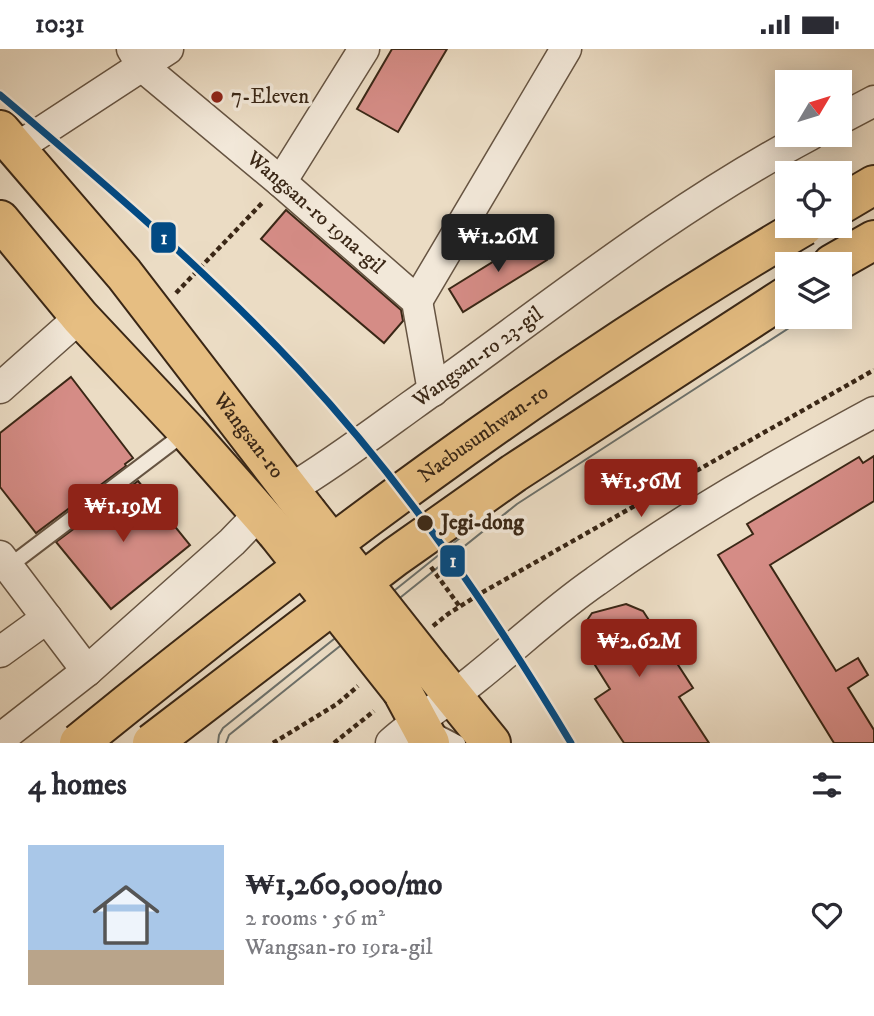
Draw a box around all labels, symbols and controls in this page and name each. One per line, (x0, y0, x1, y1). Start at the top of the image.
text: 10:31 (35, 8, 84, 41)
north arrow (775, 70, 852, 147)
map controls (775, 70, 852, 329)
place label: 7-Eleven (231, 84, 309, 110)
marker: 7-Eleven (209, 89, 225, 105)
street label: Wangsan-ro 19na-gil (240, 145, 391, 280)
button: locate (775, 161, 852, 238)
pin: ₩1.26M (441, 215, 555, 274)
line badge: 1 (150, 221, 177, 254)
text: ₩1.26M (457, 222, 539, 251)
text: 1 (161, 227, 168, 250)
button: layers (775, 252, 852, 329)
street label: Wangsan-ro 23-gil (407, 301, 549, 414)
street label: Naebusunhwan-ro (413, 379, 554, 489)
street label: Wangsan-ro (206, 387, 290, 484)
pin: ₩1.56M (584, 459, 698, 519)
text: ₩1.56M (600, 467, 682, 496)
pin: ₩1.19M (66, 484, 180, 544)
text: ₩1.19M (84, 492, 162, 521)
place label: Jegi-dong (439, 510, 525, 536)
marker: Jegi-dong (415, 513, 435, 533)
line badge: 1 (439, 544, 466, 578)
text: 1 (450, 550, 457, 573)
pin: ₩2.62M (582, 619, 696, 679)
text: ₩2.62M (597, 627, 681, 656)
icon: filters (808, 766, 846, 804)
text: 4 homes (28, 767, 127, 804)
text: ₩1,260,000/mo (245, 867, 442, 904)
icon: home (84, 873, 168, 957)
icon: heart (808, 896, 846, 934)
text: 2 rooms · 56 m² (245, 904, 385, 933)
text: Wangsan-ro 19ra-gil (245, 933, 433, 962)

